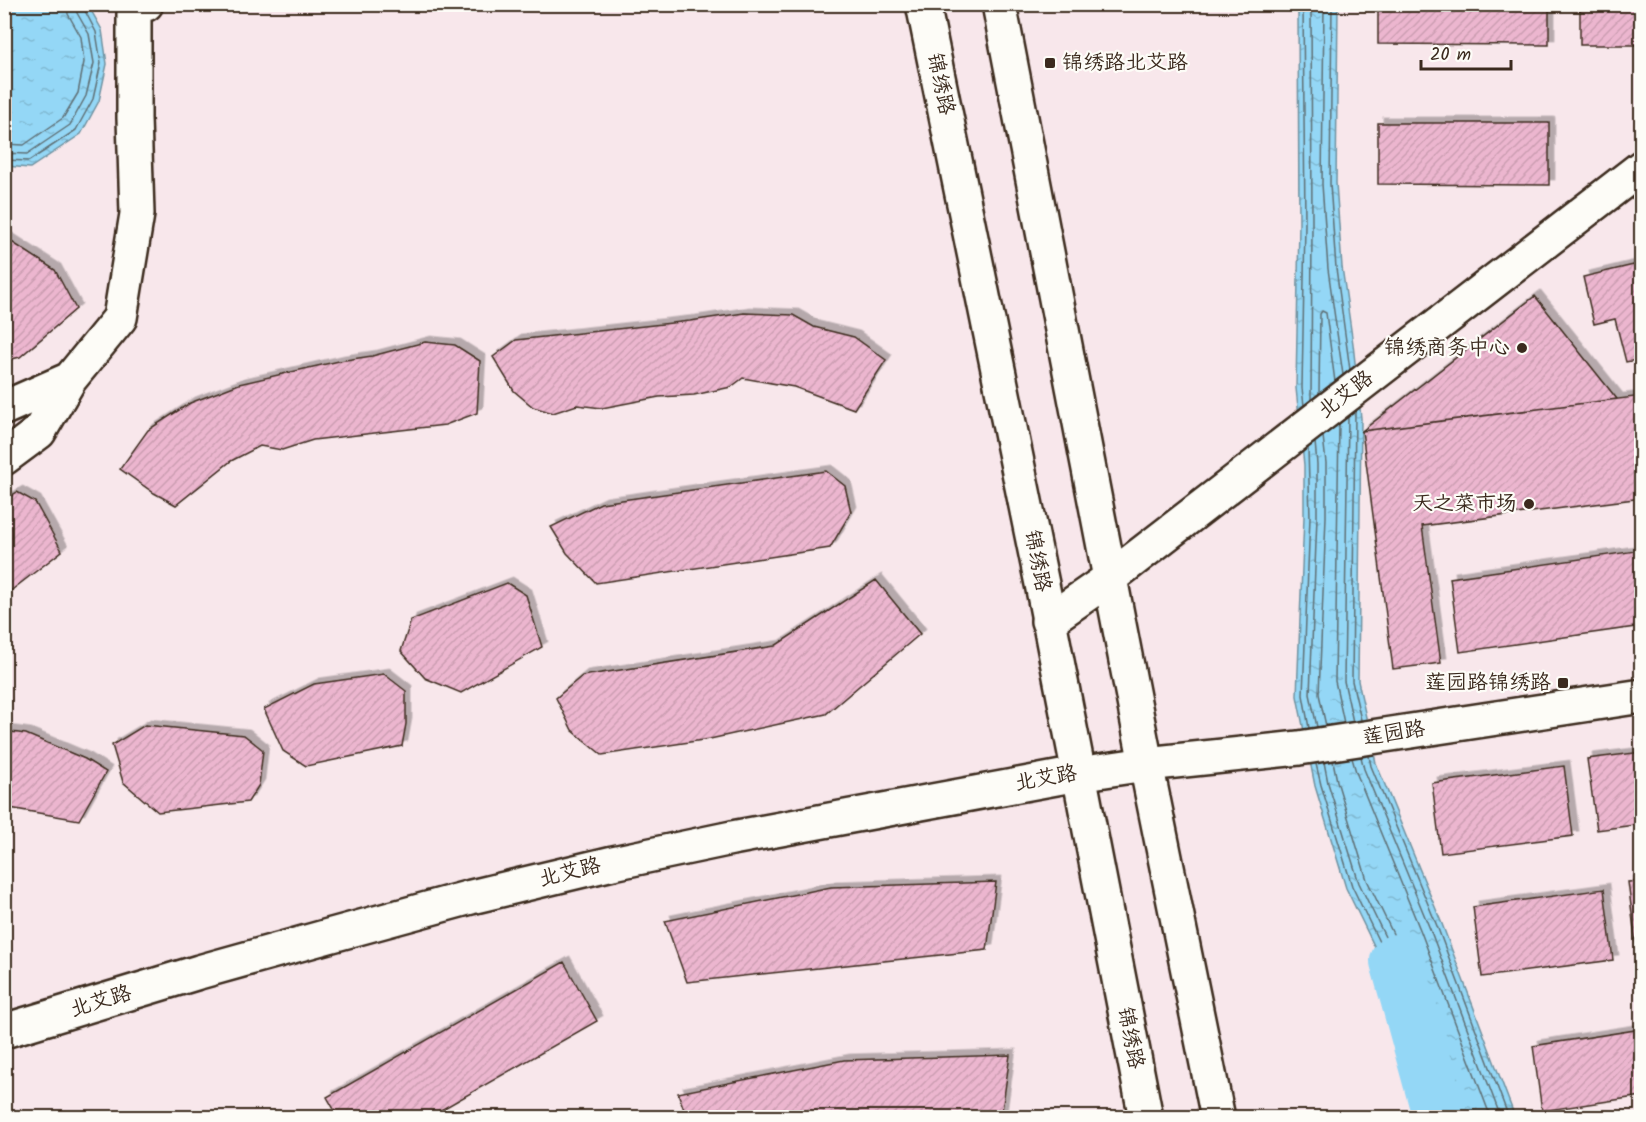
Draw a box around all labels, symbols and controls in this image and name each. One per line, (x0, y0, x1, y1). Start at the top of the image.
scale bar (1421, 33, 1511, 71)
text: 20 m (1430, 41, 1471, 70)
place label: 锦绣路北艾路 (1062, 47, 1188, 80)
street label: 锦绣路 (917, 50, 963, 118)
marker: 锦绣路北艾路 (1043, 56, 1057, 70)
place label: 锦绣商务中心 (1384, 332, 1510, 365)
marker: 锦绣商务中心 (1515, 341, 1529, 355)
street label: 北艾路 (1311, 363, 1381, 427)
place label: 天之菜市场 (1412, 488, 1517, 521)
marker: 天之菜市场 (1522, 497, 1536, 511)
street label: 锦绣路 (1015, 527, 1059, 595)
place label: 莲园路锦绣路 (1425, 667, 1551, 700)
marker: 莲园路锦绣路 (1556, 676, 1570, 690)
street label: 莲园路 (1360, 713, 1428, 755)
street label: 北艾路 (1012, 757, 1080, 801)
street label: 北艾路 (535, 849, 605, 897)
street label: 北艾路 (66, 977, 136, 1027)
street label: 锦绣路 (1108, 1004, 1152, 1072)

